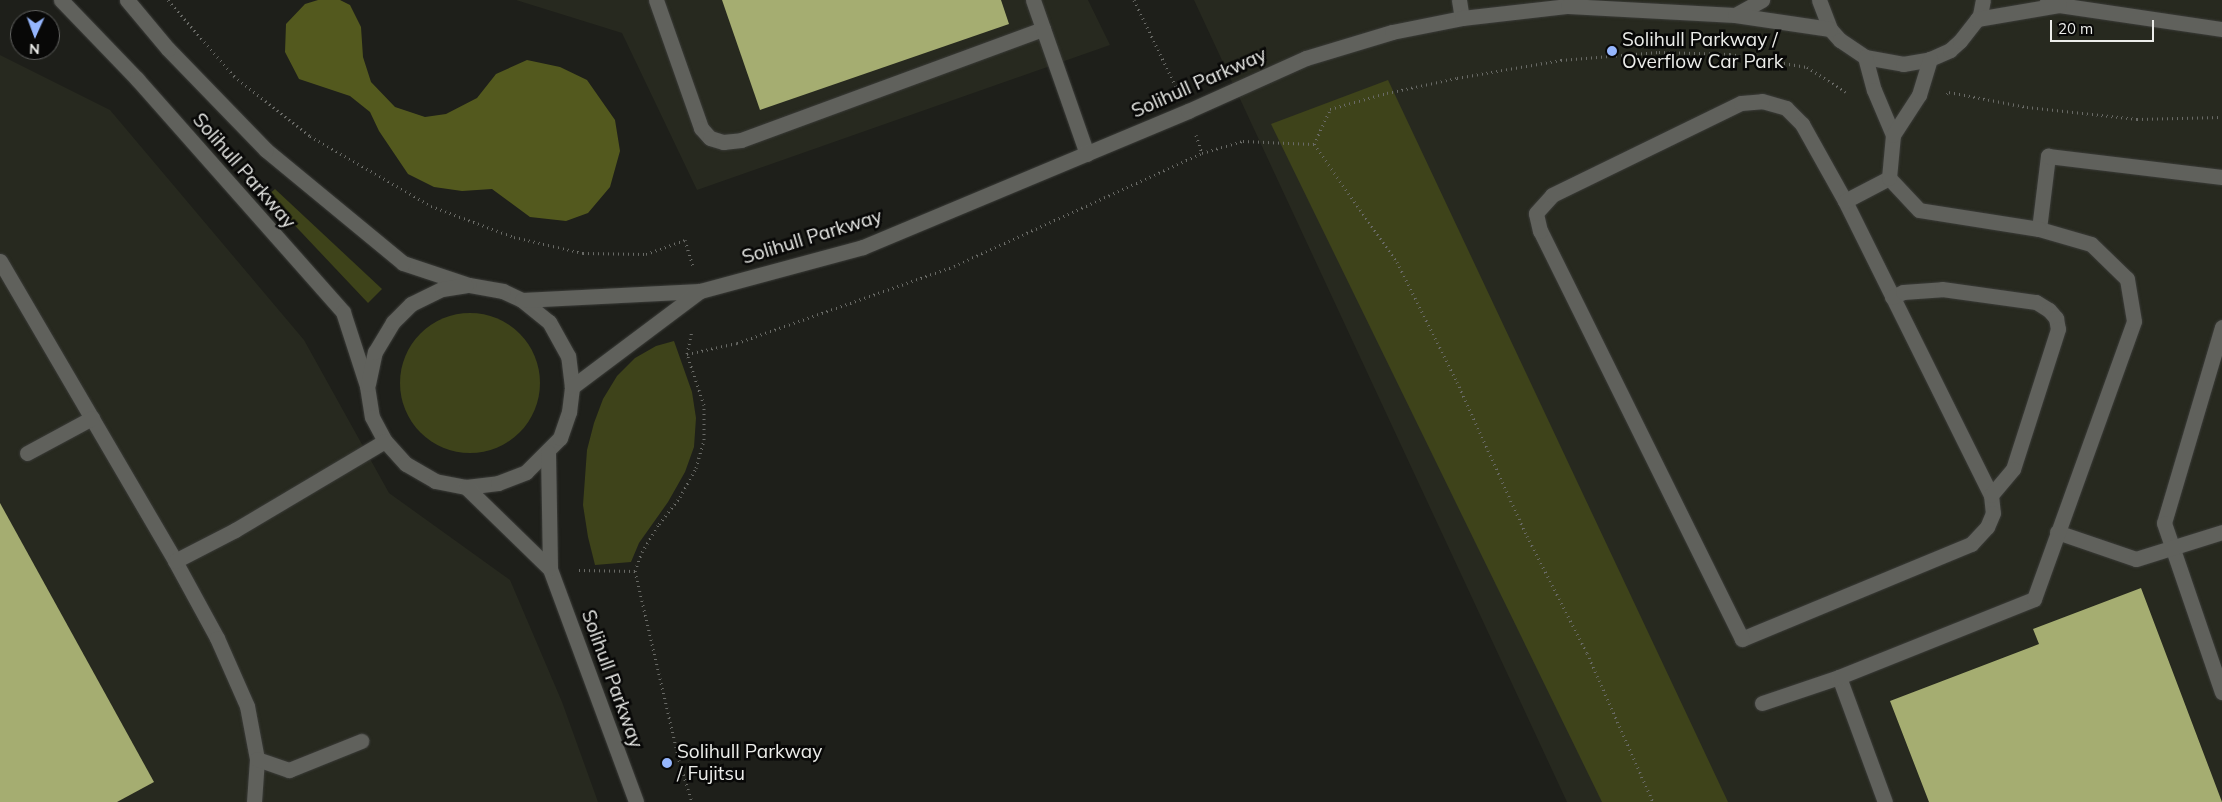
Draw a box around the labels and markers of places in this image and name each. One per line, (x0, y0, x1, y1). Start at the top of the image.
place label: Solihull Parkway / Overflow Car Park (1622, 29, 1783, 73)
marker: Solihull Parkway / Overflow Car Park (1606, 45, 1618, 57)
place label: Solihull Parkway / Fujitsu (677, 741, 822, 785)
marker: Solihull Parkway / Fujitsu (661, 757, 673, 769)

